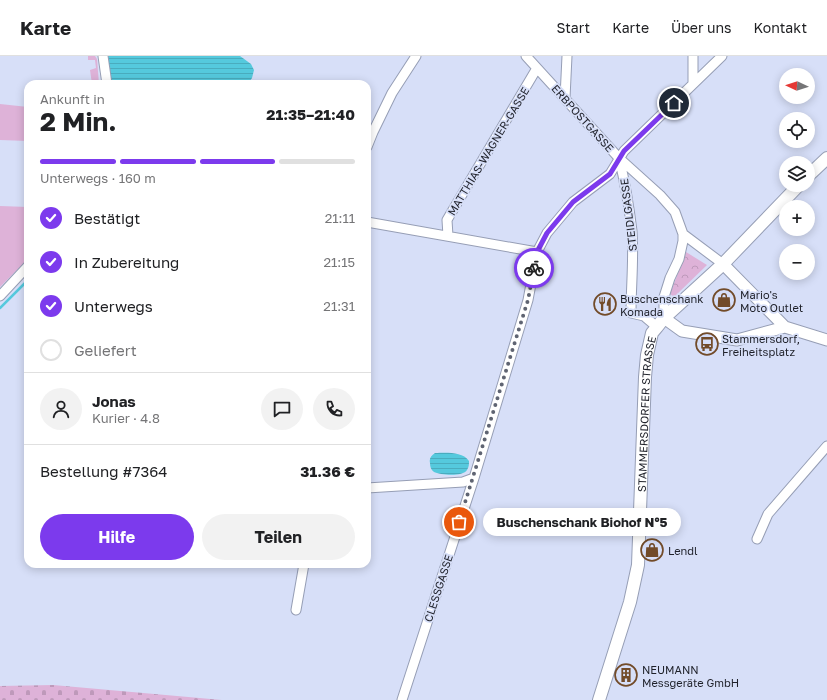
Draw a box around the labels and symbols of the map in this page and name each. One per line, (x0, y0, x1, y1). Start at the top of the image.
north arrow (779, 68, 815, 104)
street label: ERBPOSTGASSE (549, 82, 617, 155)
street label: MATTHIAS-WAGNER-GASSE (444, 84, 532, 218)
pin (657, 86, 691, 120)
street label: STEIDLGASSE (617, 178, 639, 252)
courier (514, 248, 554, 288)
shop icon: Mario's Moto Outlet (711, 287, 737, 313)
place label: Mario's Moto Outlet (740, 288, 803, 314)
restaurant icon: Buschenschank Komada (592, 291, 618, 317)
place label: Buschenschank Komada (620, 292, 704, 318)
bus stop icon: Stammersdorf, Freiheitsplatz (694, 331, 720, 357)
place label: Stammersdorf, Freiheitsplatz (722, 332, 800, 358)
street label: STAMMERSDORFER STRASSE (634, 334, 658, 492)
pin (442, 505, 476, 539)
callout: Buschenschank Biohof N°5 (483, 508, 681, 536)
shop icon: Lendl (639, 537, 665, 563)
place label: Lendl (668, 544, 698, 557)
street label: CLESSGASSE (421, 552, 455, 623)
building icon: NEUMANN Messgeräte GmbH (613, 662, 639, 688)
place label: NEUMANN Messgeräte GmbH (642, 663, 739, 689)

